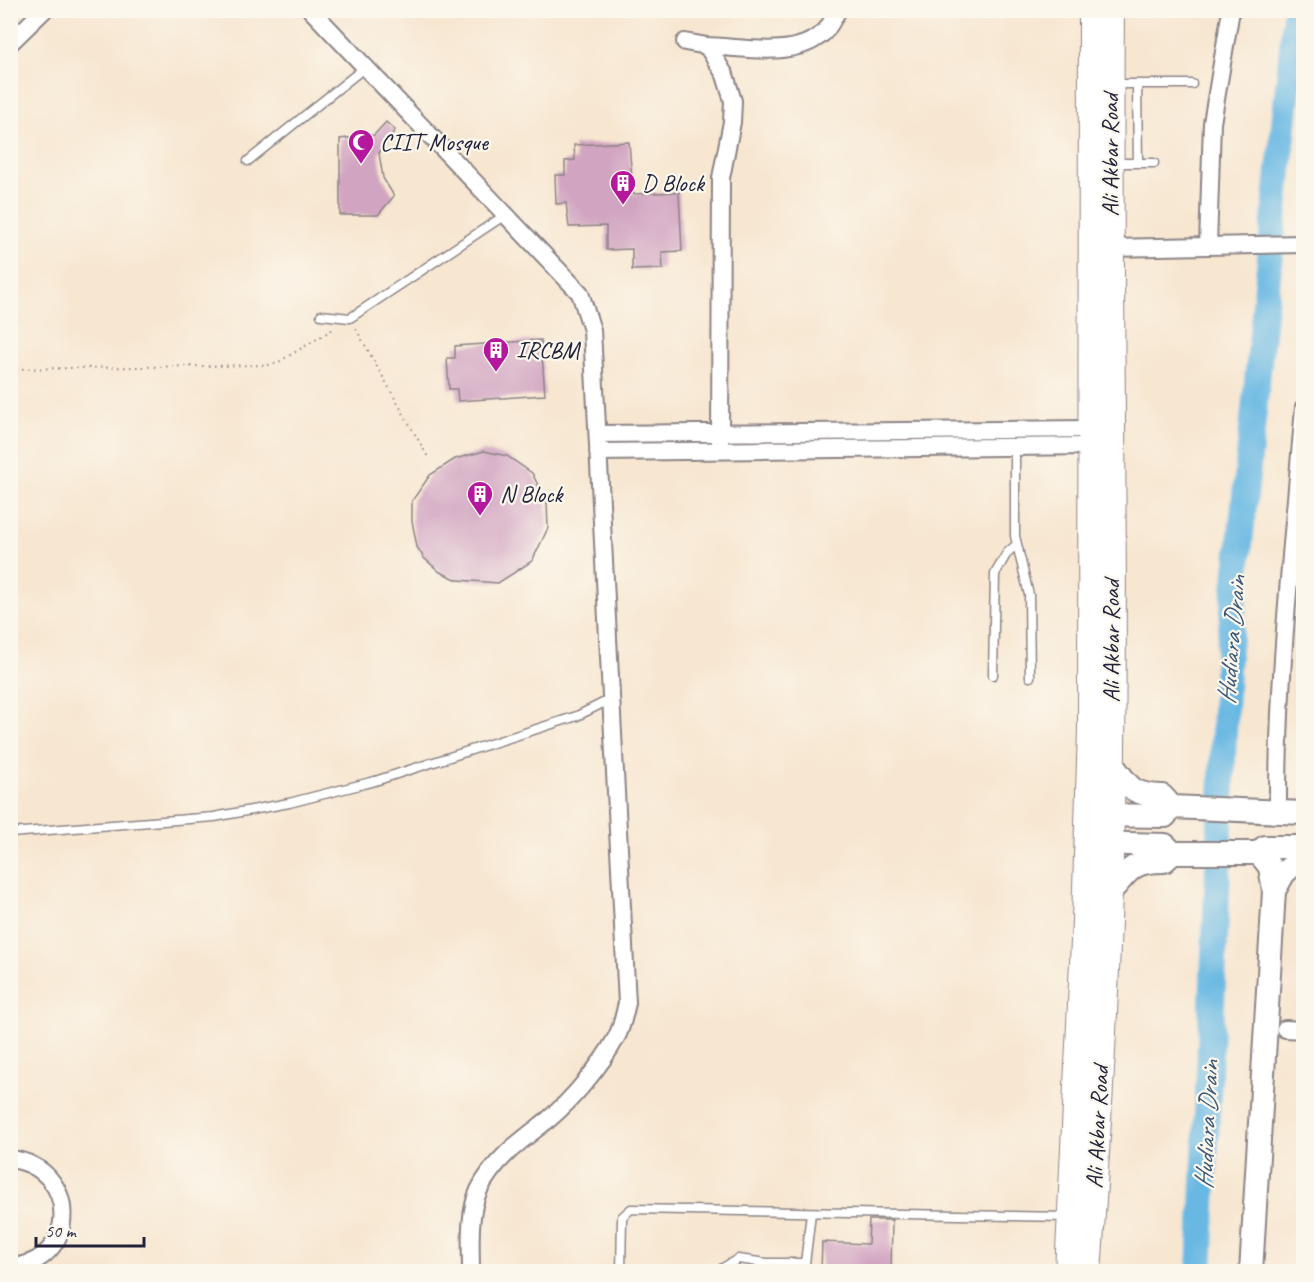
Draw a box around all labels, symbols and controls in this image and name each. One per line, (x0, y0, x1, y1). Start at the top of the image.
street label: Ali Akbar Road (1095, 90, 1125, 216)
mosque icon: CIIT Mosque (346, 127, 376, 165)
place label: CIIT Mosque (380, 127, 490, 157)
building icon: D Block (608, 168, 638, 206)
place label: D Block (642, 168, 706, 198)
building icon: IRCBM (481, 335, 511, 373)
place label: IRCBM (516, 335, 582, 365)
building icon: N Block (465, 479, 495, 517)
place label: N Block (500, 479, 564, 509)
water label: Hudiara Drain (1209, 572, 1254, 705)
street label: Ali Akbar Road (1096, 576, 1126, 702)
water label: Hudiara Drain (1187, 1058, 1226, 1190)
street label: Ali Akbar Road (1079, 1061, 1115, 1189)
scale bar (36, 1210, 144, 1248)
text: 50 m (45, 1220, 78, 1242)

